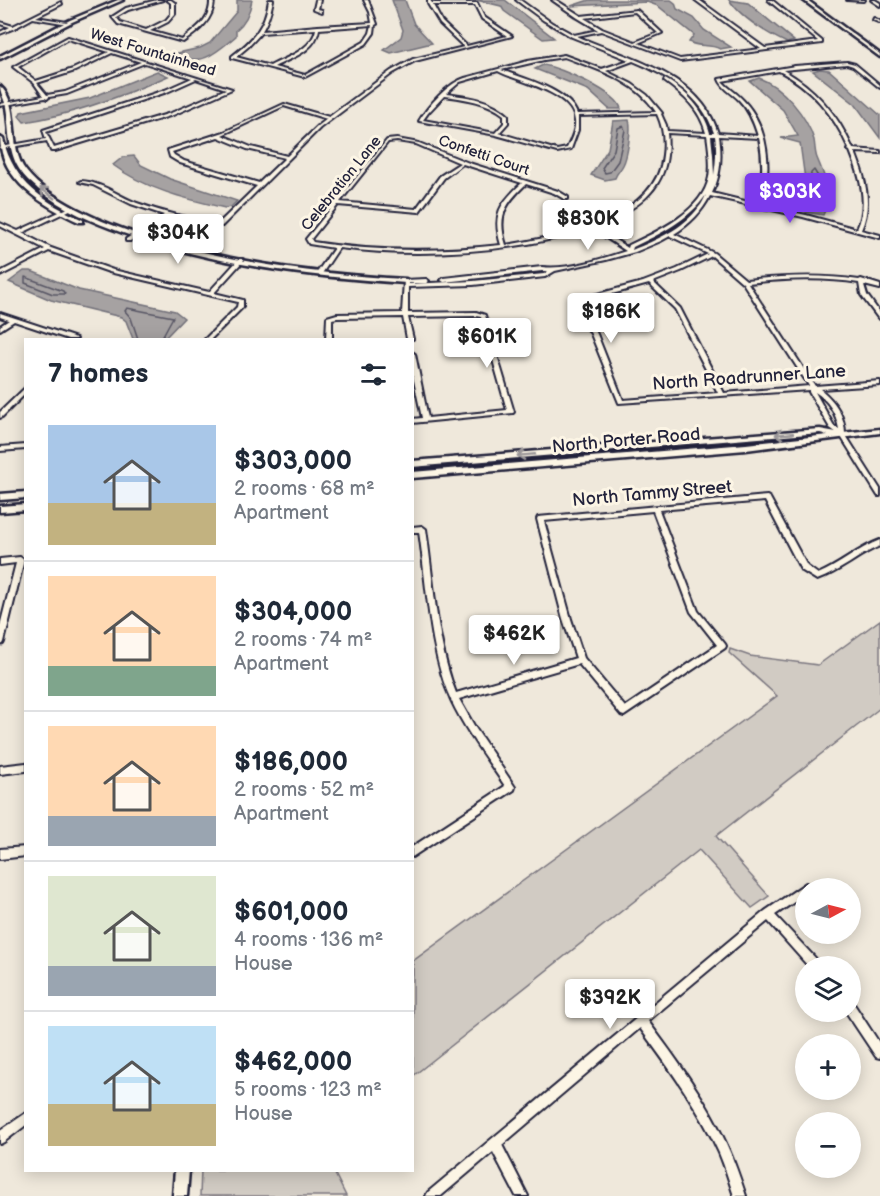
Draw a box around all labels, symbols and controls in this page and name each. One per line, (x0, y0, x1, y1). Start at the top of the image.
street label: West Fountainhead (88, 24, 218, 81)
street label: Confetti Court (436, 131, 532, 180)
street label: Celebration Lane (297, 132, 386, 235)
pin: $303K (748, 173, 832, 224)
text: $303K (759, 180, 821, 204)
one-way arrow (39, 187, 55, 200)
pin: $830K (546, 200, 630, 251)
text: $830K (557, 207, 619, 231)
pin: $304K (136, 214, 220, 265)
text: $304K (147, 221, 209, 245)
pin: $186K (569, 293, 653, 344)
text: $186K (581, 300, 641, 324)
pin: $601K (445, 318, 529, 369)
text: $601K (457, 325, 517, 349)
icon: filters (357, 358, 390, 391)
text: 7 homes (48, 359, 148, 390)
street label: North Roadrunner Lane (652, 360, 847, 395)
street label: North Porter Road (551, 424, 701, 457)
one-way arrow (774, 429, 794, 440)
text: $303,000 (234, 446, 352, 477)
icon: home (96, 449, 168, 521)
one-way arrow (517, 449, 537, 460)
street label: North Tammy Street (571, 476, 733, 511)
text: 2 rooms · 68 m² (234, 477, 375, 501)
text: Apartment (234, 501, 329, 525)
text: $304,000 (234, 597, 352, 628)
icon: home (96, 600, 168, 672)
pin: $462K (472, 615, 556, 666)
text: $462K (483, 622, 545, 646)
text: 2 rooms · 74 m² (234, 628, 372, 652)
text: Apartment (234, 652, 329, 676)
text: $186,000 (234, 747, 348, 778)
icon: home (96, 750, 168, 822)
text: 2 rooms · 52 m² (234, 778, 374, 802)
text: Apartment (234, 802, 329, 826)
north arrow (795, 878, 861, 944)
map controls (795, 878, 861, 1178)
text: $601,000 (234, 897, 348, 928)
icon: home (96, 900, 168, 972)
text: 4 rooms · 136 m² (234, 928, 383, 952)
text: House (234, 952, 293, 976)
button: layers (795, 956, 861, 1022)
pin: $392K (568, 979, 652, 1030)
text: $392K (579, 986, 641, 1010)
button: + (795, 1034, 861, 1100)
text: $462,000 (234, 1047, 352, 1078)
icon: home (96, 1050, 168, 1122)
text: 5 rooms · 123 m² (234, 1078, 382, 1102)
text: House (234, 1102, 293, 1126)
button: − (795, 1112, 861, 1178)

